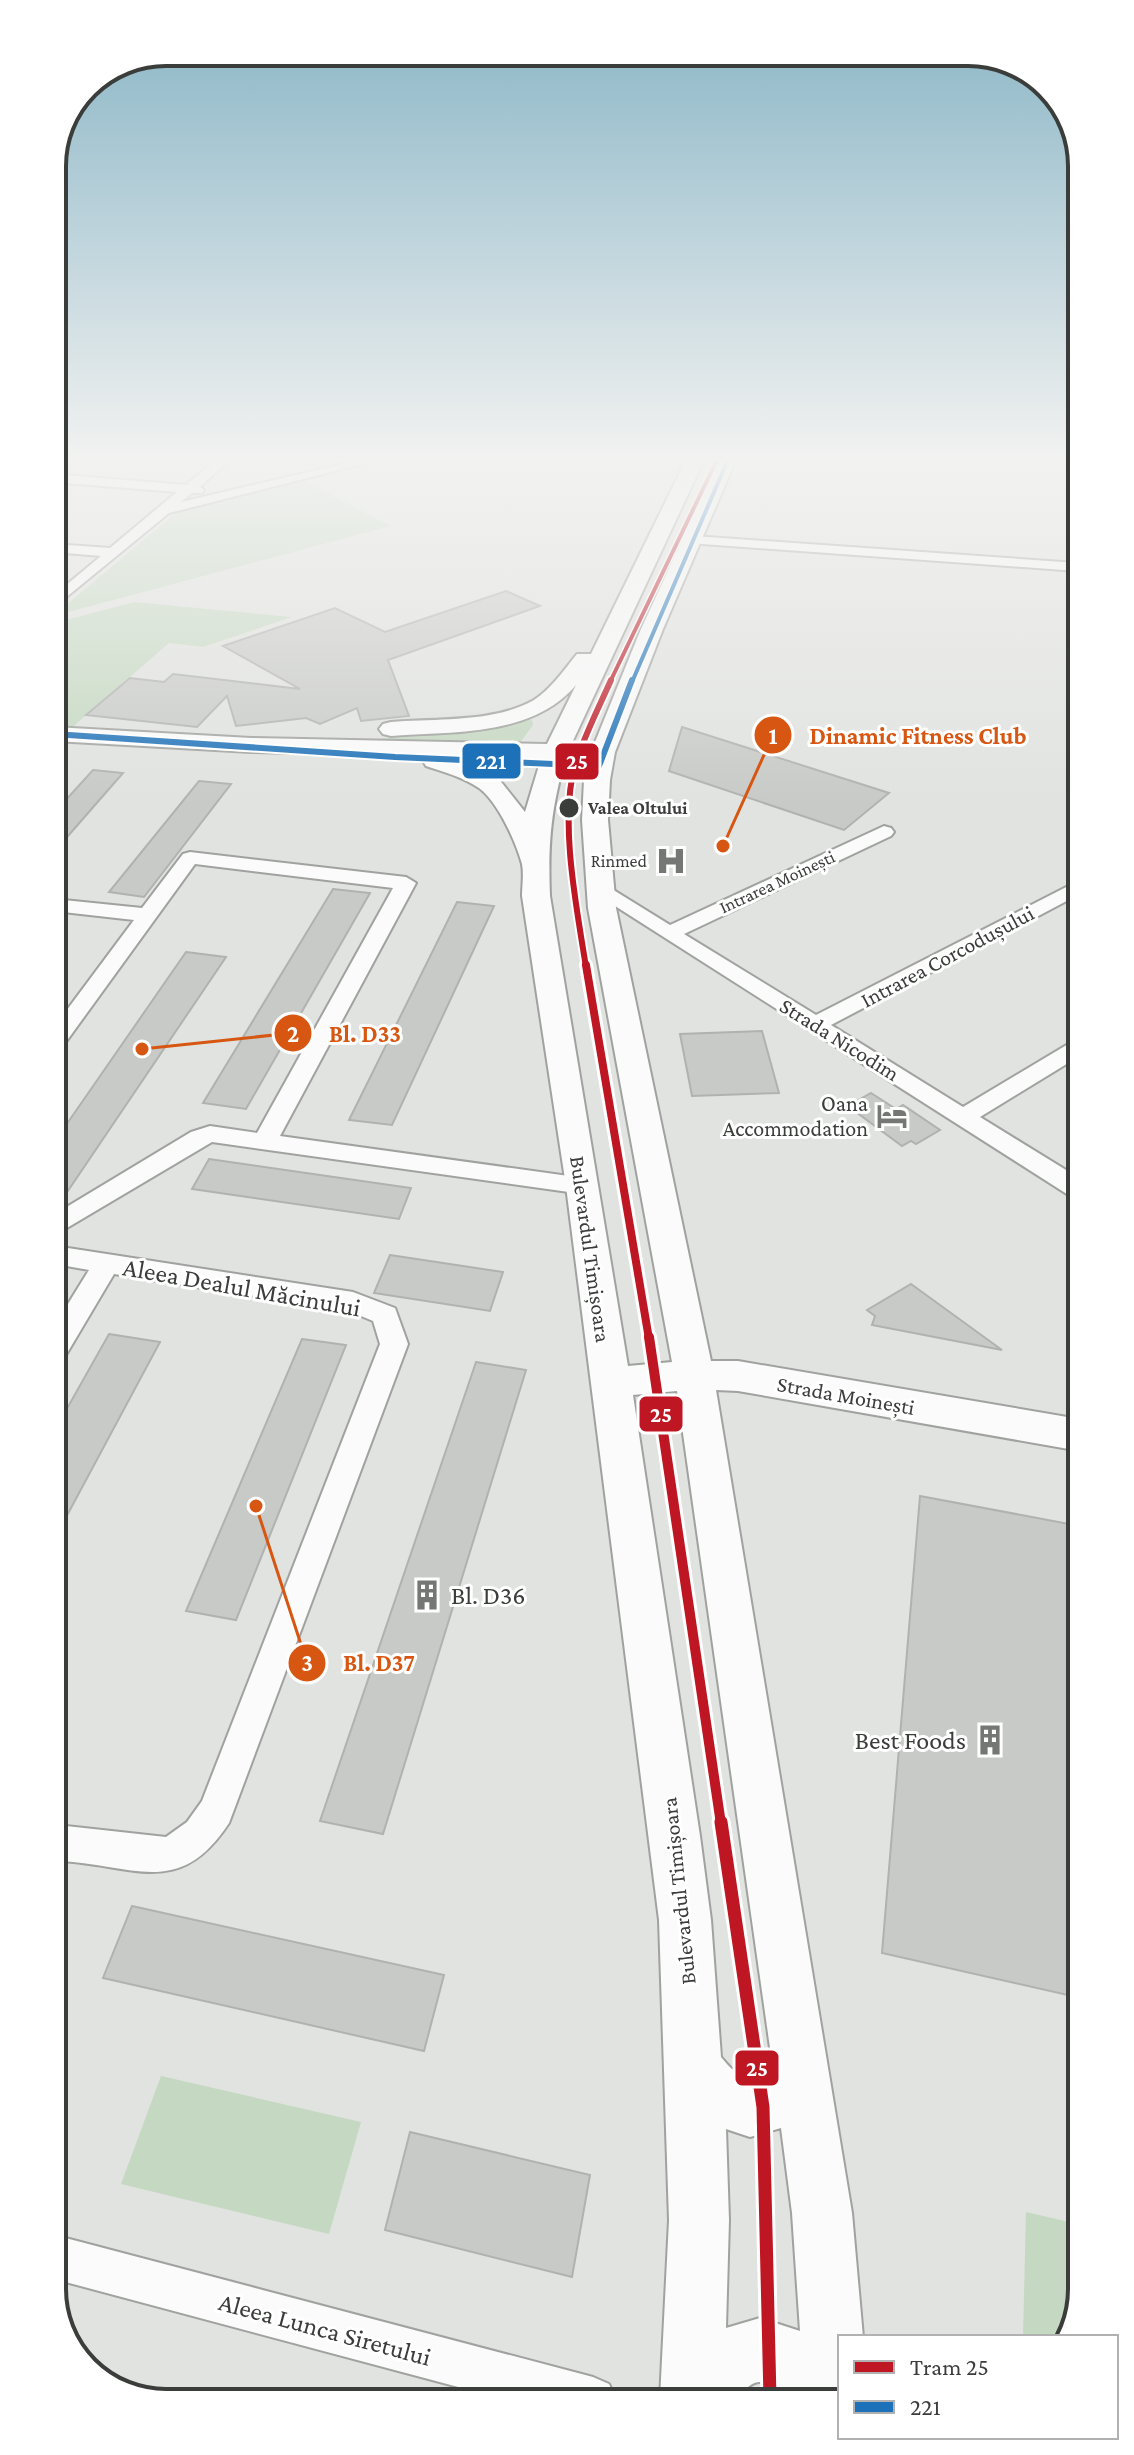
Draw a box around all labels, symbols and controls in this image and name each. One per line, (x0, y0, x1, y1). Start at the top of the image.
callout: Dinamic Fitness Club (753, 711, 1042, 759)
text: 1 (769, 722, 778, 749)
text: Dinamic Fitness Club (810, 722, 1026, 749)
line badge: 221 (461, 742, 522, 780)
line badge: 25 (554, 742, 600, 781)
text: 221 (476, 749, 506, 774)
text: 25 (566, 749, 588, 774)
marker: Valea Oltului (557, 796, 581, 820)
place label: Valea Oltului (587, 798, 688, 818)
hospital icon: Rinmed (654, 844, 688, 878)
street label: Intrarea Moinești (716, 846, 839, 919)
place label: Rinmed (591, 851, 648, 871)
street label: Intrarea Corcodușului (856, 900, 1039, 1014)
street label: Strada Nicodim (775, 993, 904, 1086)
callout: Bl. D33 (273, 1009, 417, 1057)
text: 2 (287, 1020, 299, 1047)
text: Bl. D33 (329, 1020, 401, 1047)
place label: Oana Accommodation (723, 1091, 868, 1141)
hotel icon: Oana Accommodation (875, 1099, 909, 1133)
street label: Bulevardul Timișoara (563, 1154, 616, 1344)
street label: Aleea Dealul Măcinului (121, 1252, 363, 1323)
street label: Strada Moinești (775, 1371, 917, 1422)
line badge: 25 (638, 1395, 684, 1433)
text: 25 (650, 1402, 672, 1427)
building icon: Bl. D36 (410, 1578, 444, 1612)
place label: Bl. D36 (451, 1581, 525, 1610)
callout: Bl. D37 (287, 1639, 431, 1687)
text: 3 (301, 1649, 313, 1676)
text: Bl. D37 (343, 1649, 415, 1676)
building icon: Best Foods (973, 1723, 1007, 1757)
place label: Best Foods (855, 1726, 966, 1755)
street label: Bulevardul Timișoara (656, 1796, 703, 1986)
line badge: 25 (734, 2049, 780, 2087)
text: 25 (746, 2056, 768, 2081)
street label: Aleea Lunca Siretului (216, 2287, 434, 2372)
legend (838, 2335, 1118, 2439)
text: Tram 25 (910, 2353, 989, 2380)
text: 221 (910, 2393, 941, 2420)

